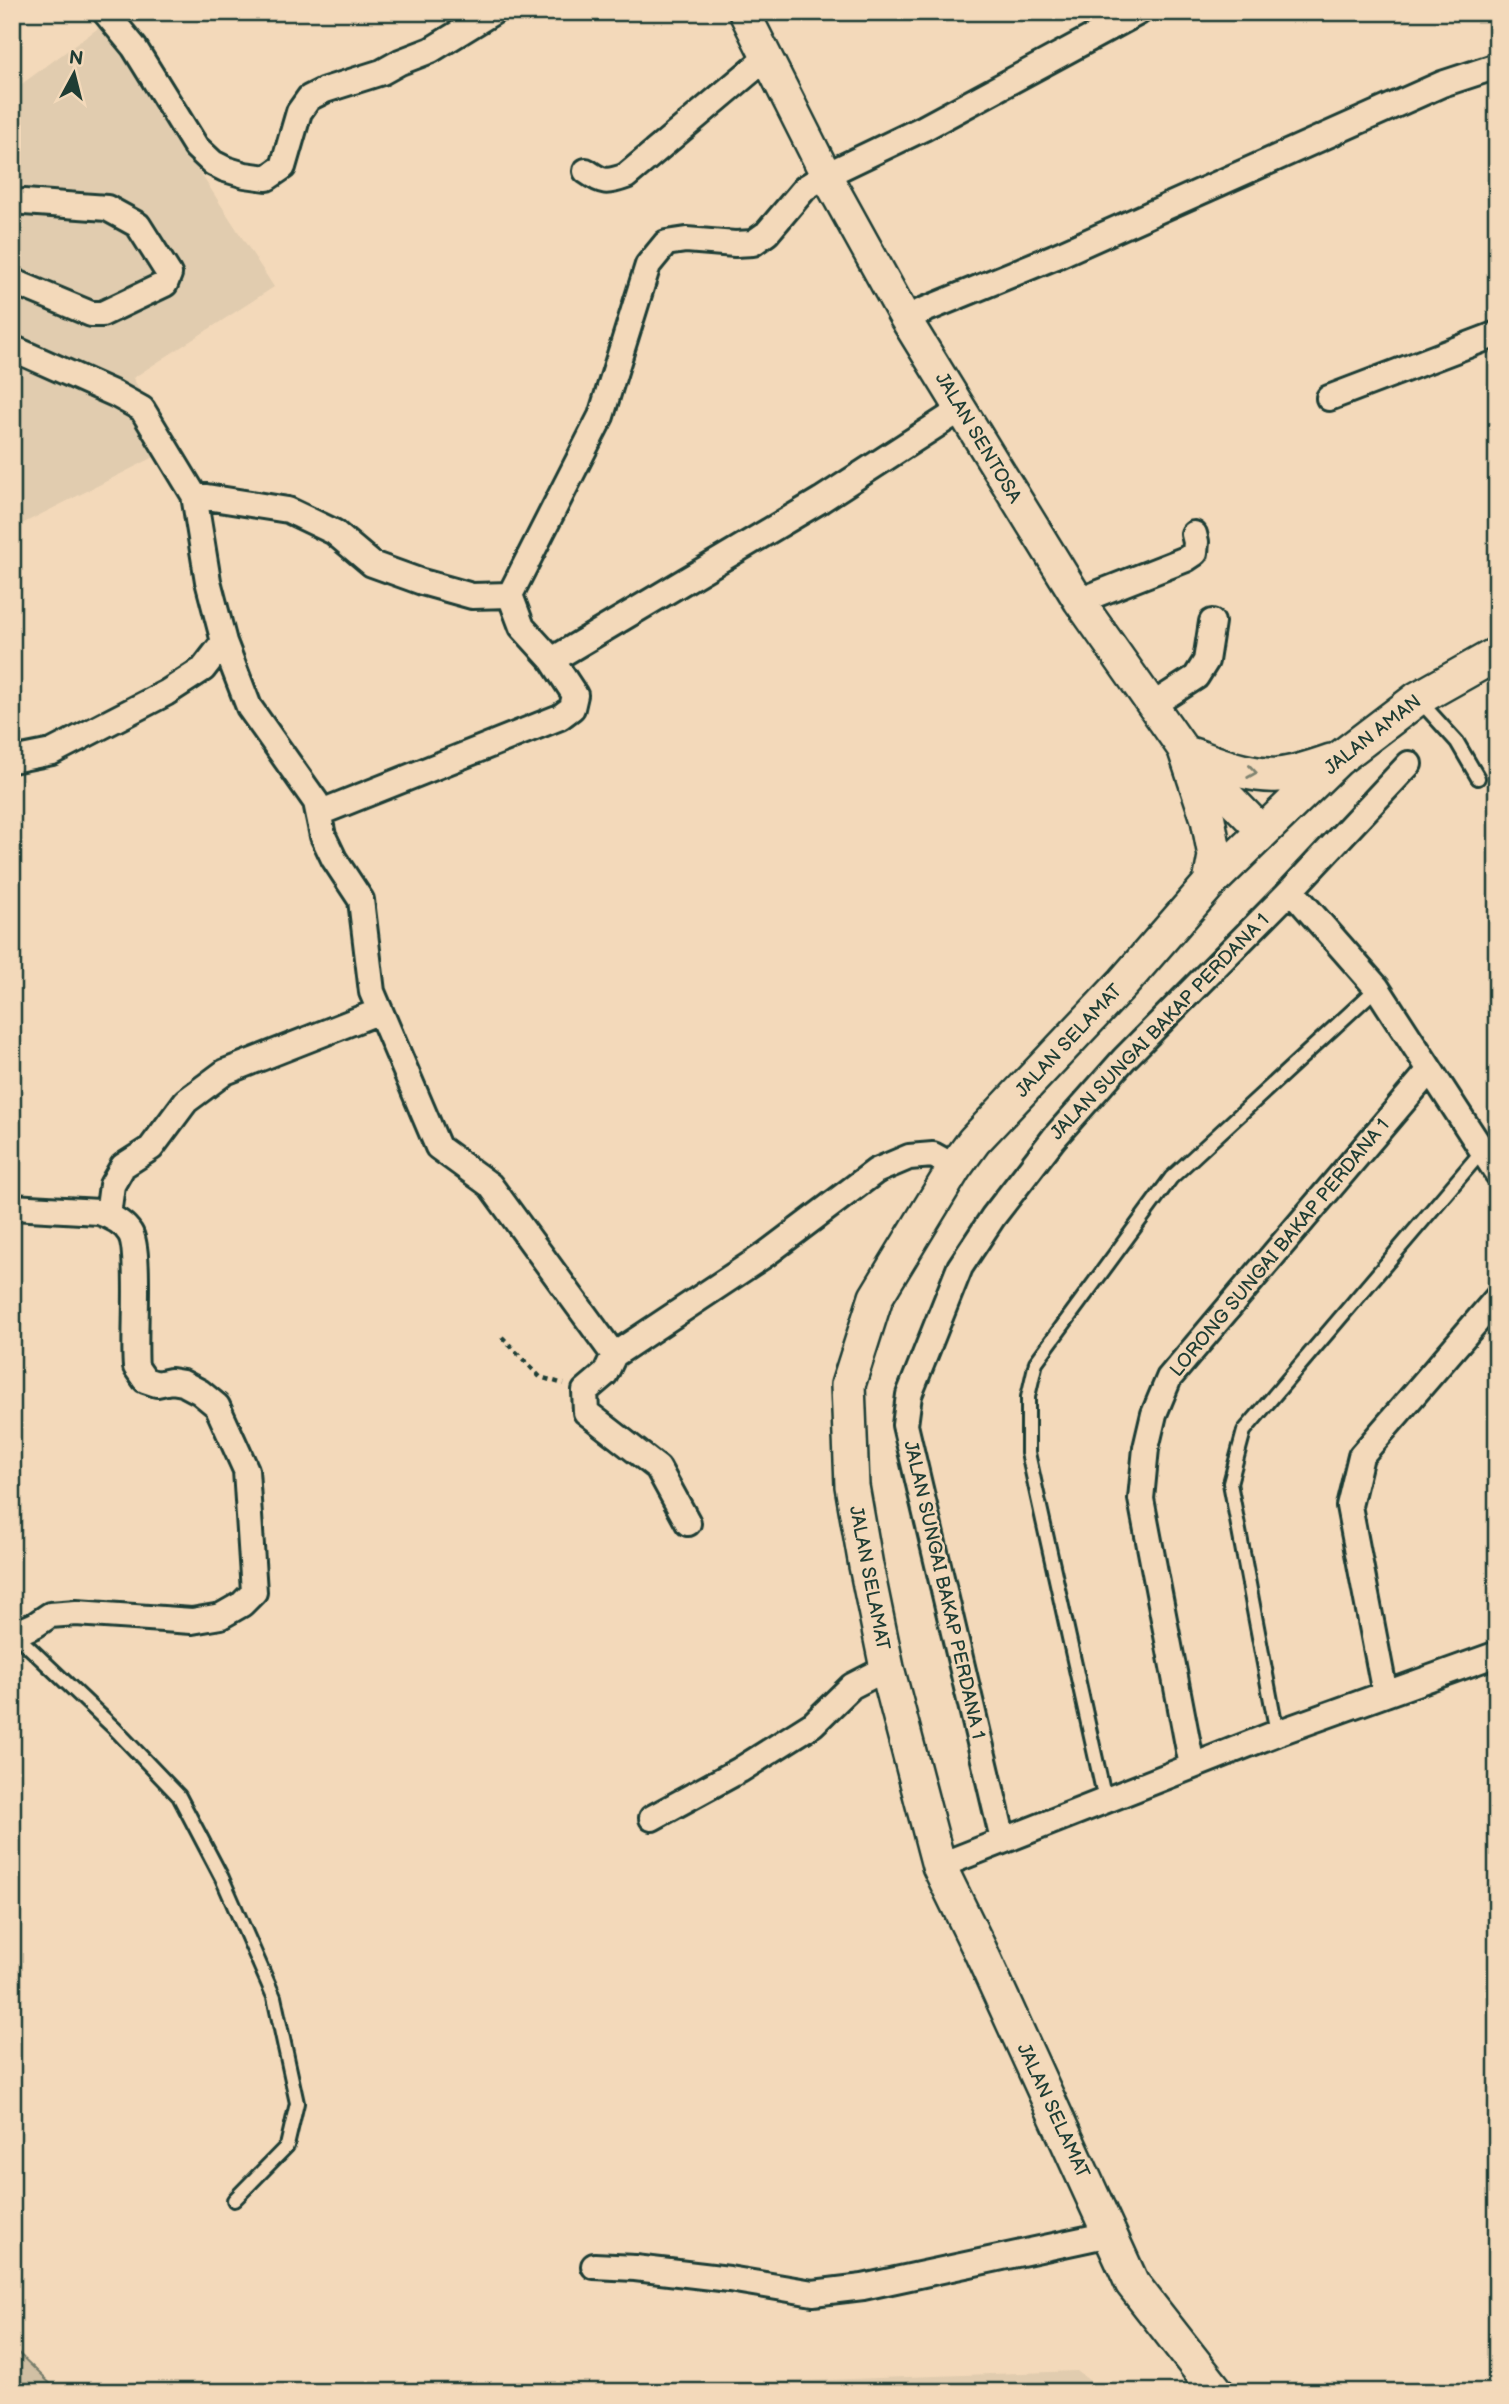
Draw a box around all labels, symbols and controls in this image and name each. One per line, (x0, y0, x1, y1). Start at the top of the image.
north arrow (38, 38, 108, 108)
text: N (67, 46, 84, 71)
street label: JALAN SENTOSA (930, 369, 1026, 508)
street label: JALAN AMAN (1320, 690, 1426, 780)
one-way arrow (1246, 764, 1258, 779)
street label: JALAN SUNGAI BAKAP PERDANA 1 (1046, 909, 1274, 1145)
street label: JALAN SELAMAT (1011, 979, 1128, 1102)
street label: LORONG SUNGAI BAKAP PERDANA 1 (1165, 1115, 1395, 1381)
street label: JALAN SUNGAI BAKAP PERDANA 1 (898, 1439, 990, 1741)
street label: JALAN SELAMAT (844, 1504, 894, 1653)
street label: JALAN SELAMAT (1012, 2040, 1095, 2183)

